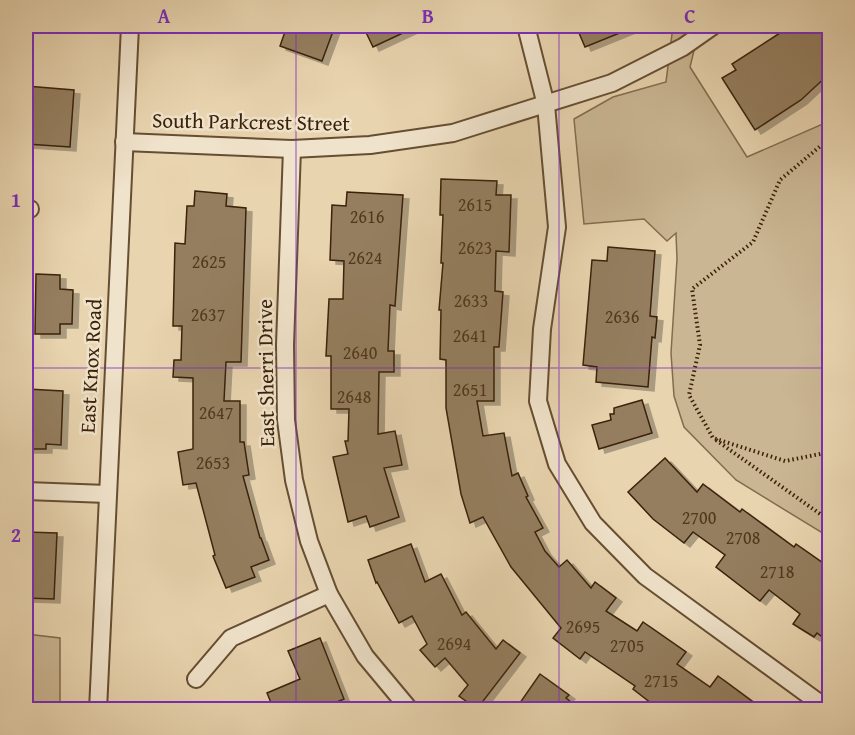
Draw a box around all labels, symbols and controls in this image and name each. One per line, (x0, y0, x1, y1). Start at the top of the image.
text: A (158, 1, 171, 30)
text: B (422, 1, 434, 30)
text: C (684, 1, 696, 30)
street label: South Parkcrest Street (152, 104, 351, 139)
text: 1 (11, 185, 21, 214)
house number: 2615 (458, 191, 492, 218)
house number: 2616 (350, 203, 384, 230)
house number: 2623 (458, 234, 492, 261)
house number: 2624 (348, 244, 382, 271)
house number: 2625 (192, 248, 226, 275)
house number: 2633 (454, 287, 488, 314)
street label: East Knox Road (71, 297, 110, 434)
street label: East Sherri Drive (249, 299, 282, 447)
house number: 2637 (191, 301, 225, 328)
house number: 2636 (605, 303, 639, 330)
house number: 2641 (453, 322, 487, 349)
house number: 2640 (343, 339, 378, 366)
house number: 2651 (453, 376, 487, 403)
house number: 2648 (337, 383, 371, 410)
house number: 2647 (199, 399, 233, 426)
house number: 2653 (196, 449, 230, 476)
house number: 2700 (682, 504, 717, 531)
text: 2 (11, 520, 21, 549)
house number: 2708 (726, 524, 760, 551)
house number: 2718 (760, 558, 794, 585)
house number: 2695 (566, 613, 600, 640)
house number: 2694 (437, 630, 471, 657)
house number: 2705 (610, 632, 644, 659)
house number: 2715 (644, 667, 678, 694)

